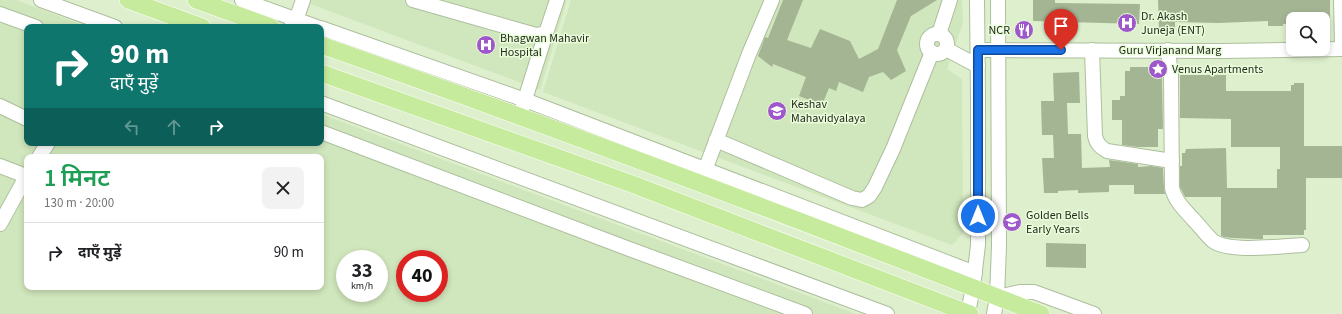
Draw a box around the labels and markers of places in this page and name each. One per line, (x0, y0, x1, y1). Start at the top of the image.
place label: Dr. Akash Juneja (ENT) (1141, 8, 1205, 39)
pin (1044, 9, 1078, 50)
hospital icon: Dr. Akash Juneja (ENT) (1116, 12, 1138, 34)
restaurant icon: NCR (1013, 19, 1035, 41)
place label: NCR (989, 22, 1010, 39)
place label: Bhagwan Mahavir Hospital (500, 30, 590, 61)
hospital icon: Bhagwan Mahavir Hospital (475, 34, 497, 56)
place icon: Venus Apartments (1147, 58, 1169, 80)
place label: Venus Apartments (1172, 61, 1263, 78)
place label: Keshav Mahavidyalaya (791, 96, 866, 127)
school or university icon: Keshav Mahavidyalaya (766, 100, 788, 122)
place label: Golden Bells Early Years (1026, 207, 1089, 238)
school or university icon: Golden Bells Early Years (1001, 211, 1023, 233)

